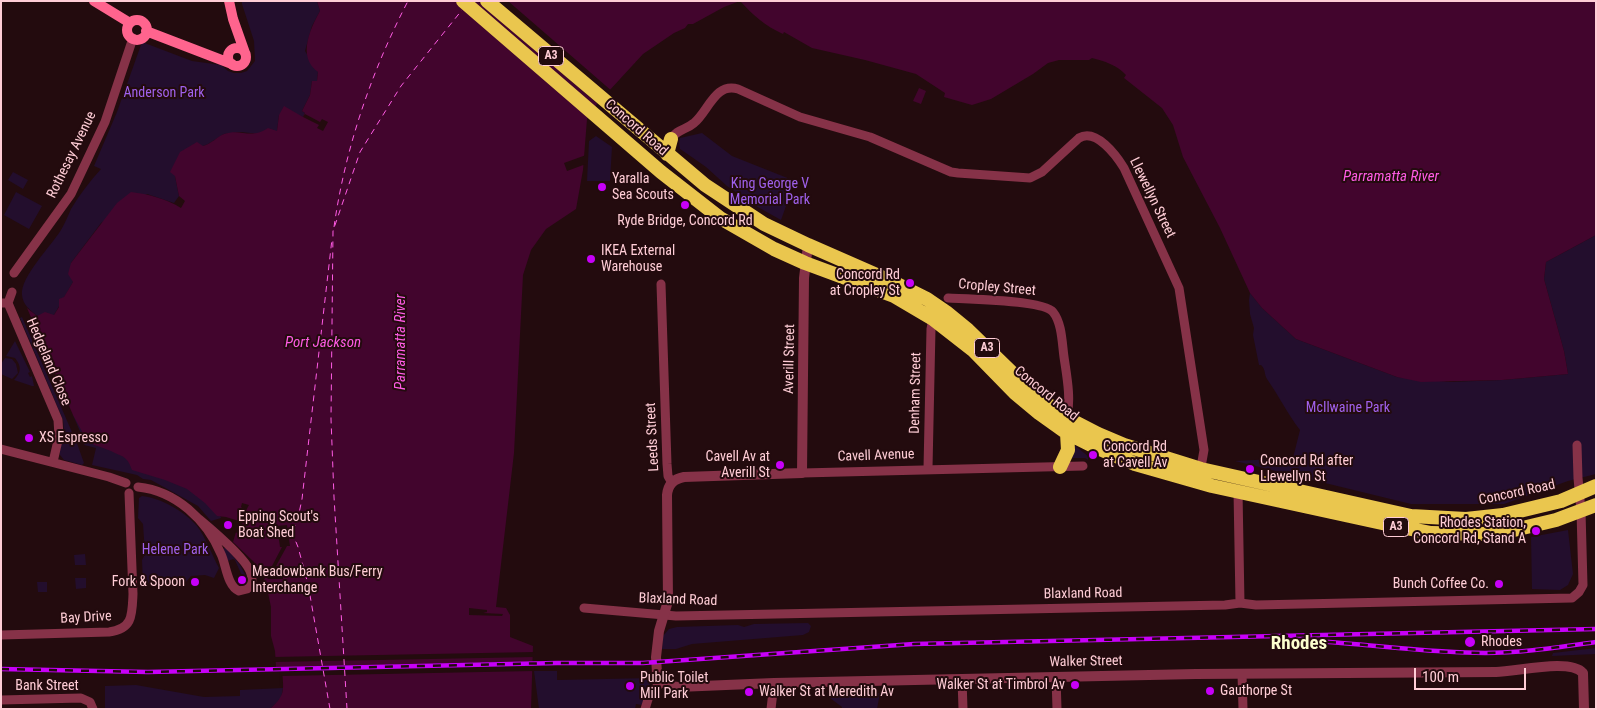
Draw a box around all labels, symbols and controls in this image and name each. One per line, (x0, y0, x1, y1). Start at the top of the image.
road number: A3 (538, 46, 564, 66)
park label: Anderson Park (124, 85, 204, 101)
street label: Concord Road (601, 96, 671, 160)
street label: Rothesay Avenue (44, 109, 100, 201)
street label: Llewellyn Street (1125, 155, 1179, 241)
water label: Parramatta River (1343, 168, 1439, 186)
place label: Yaralla Sea Scouts (612, 171, 674, 203)
park label: King George V Memorial Park (730, 176, 810, 208)
marker: Yaralla Sea Scouts (596, 181, 608, 193)
marker: Ryde Bridge, Concord Rd (679, 199, 691, 211)
place label: Ryde Bridge, Concord Rd (617, 213, 753, 229)
place label: IKEA External Warehouse (601, 243, 675, 276)
marker: IKEA External Warehouse (585, 253, 597, 265)
place label: Concord Rd at Cropley St (830, 267, 900, 300)
street label: Cropley Street (958, 276, 1036, 300)
marker: Concord Rd at Cropley St (904, 277, 916, 289)
water label: Parramatta River (392, 294, 410, 390)
street label: Hedgeland Close (22, 316, 74, 408)
street label: Averill Street (781, 324, 799, 394)
water label: Port Jackson (285, 334, 361, 352)
road number: A3 (974, 338, 1000, 358)
street label: Denham Street (907, 352, 925, 434)
street label: Concord Road (1011, 363, 1081, 425)
park label: McIlwaine Park (1306, 400, 1390, 416)
street label: Leeds Street (643, 402, 663, 472)
place label: XS Espresso (39, 430, 108, 446)
marker: XS Espresso (23, 432, 35, 444)
place label: Concord Rd at Cavell Av (1103, 439, 1167, 472)
street label: Cavell Avenue (837, 446, 915, 466)
place label: Cavell Av at Averill St (706, 449, 770, 482)
marker: Concord Rd at Cavell Av (1087, 449, 1099, 461)
place label: Concord Rd after Llewellyn St (1260, 453, 1353, 486)
marker: Cavell Av at Averill St (774, 459, 786, 471)
marker: Concord Rd after Llewellyn St (1244, 463, 1256, 475)
street label: Concord Road (1477, 477, 1557, 509)
place label: Epping Scout's Boat Shed (238, 509, 319, 542)
place label: Rhodes Station, Concord Rd, Stand A (1413, 515, 1526, 548)
road number: A3 (1384, 518, 1408, 536)
marker: Epping Scout's Boat Shed (222, 519, 234, 531)
marker: Rhodes Station, Concord Rd, Stand A (1530, 525, 1542, 537)
park label: Helene Park (142, 542, 208, 558)
place label: Meadowbank Bus/Ferry Interchange (252, 564, 382, 596)
place label: Fork & Spoon (112, 574, 185, 590)
marker: Meadowbank Bus/Ferry Interchange (236, 574, 248, 586)
marker: Fork & Spoon (189, 576, 201, 588)
place label: Bunch Coffee Co. (1393, 576, 1489, 592)
marker: Bunch Coffee Co. (1493, 578, 1505, 590)
street label: Blaxland Road (1044, 585, 1122, 603)
street label: Blaxland Road (638, 590, 718, 610)
street label: Bay Drive (60, 608, 112, 628)
district label: Rhodes (1271, 633, 1327, 655)
place label: Rhodes (1481, 634, 1522, 650)
marker: Rhodes (1463, 635, 1477, 649)
street label: Walker Street (1049, 653, 1123, 671)
scale bar (1417, 658, 1530, 690)
text: 100 m (1422, 668, 1459, 686)
place label: Public Toilet Mill Park (640, 670, 708, 702)
place label: Walker St at Timbrol Av (937, 677, 1065, 693)
street label: Bank Street (15, 678, 79, 694)
marker: Walker St at Timbrol Av (1069, 679, 1081, 691)
marker: Public Toilet Mill Park (624, 680, 636, 692)
place label: Gauthorpe St (1220, 683, 1292, 699)
place label: Walker St at Meredith Av (759, 684, 894, 700)
marker: Gauthorpe St (1204, 685, 1216, 697)
marker: Walker St at Meredith Av (743, 686, 755, 698)

